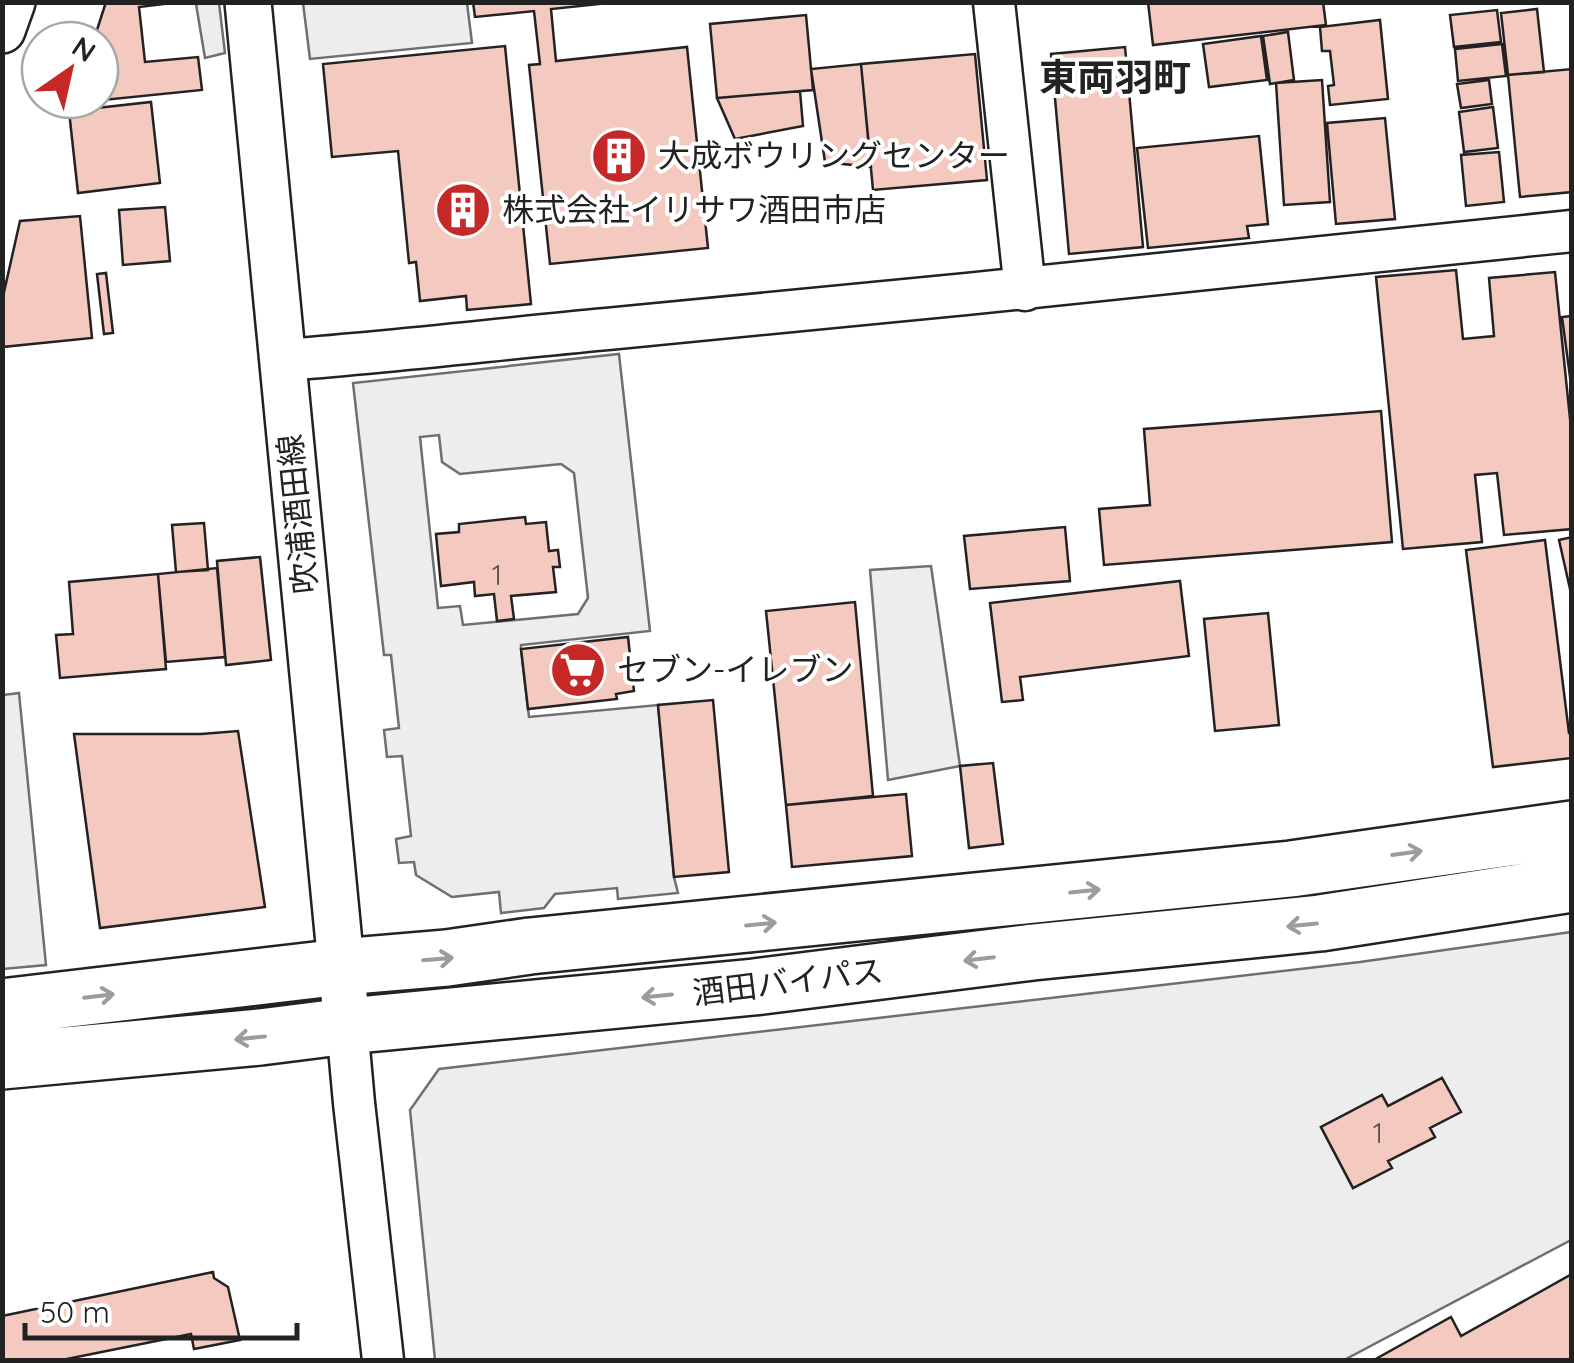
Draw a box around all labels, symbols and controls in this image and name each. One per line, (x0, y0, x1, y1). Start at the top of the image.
north arrow (20, 20, 120, 120)
text: N (66, 29, 103, 69)
district label: 東両羽町 (1039, 53, 1191, 101)
building icon: 大成ボウリングセンター (589, 126, 649, 186)
place label: 大成ボウリングセンター (658, 135, 1010, 175)
building icon: 株式会社イリサワ酒田市店 (433, 180, 493, 240)
place label: 株式会社イリサワ酒田市店 (502, 189, 886, 229)
street label: 吹浦酒田線 (269, 432, 325, 596)
house number: 1 (492, 557, 502, 592)
supermarket icon: セブン-イレブン (548, 640, 608, 700)
place label: セブン-イレブン (617, 649, 853, 689)
one-way arrow (1391, 843, 1423, 861)
one-way arrow (1068, 881, 1100, 900)
one-way arrow (745, 914, 777, 933)
one-way arrow (1287, 916, 1319, 935)
one-way arrow (422, 949, 454, 968)
street label: 酒田バイパス (690, 949, 885, 1013)
one-way arrow (963, 950, 996, 969)
one-way arrow (83, 986, 115, 1005)
one-way arrow (642, 987, 674, 1006)
one-way arrow (235, 1029, 267, 1048)
house number: 1 (1373, 1115, 1383, 1150)
scale bar (25, 1278, 298, 1340)
text: 50 m (40, 1293, 110, 1331)

